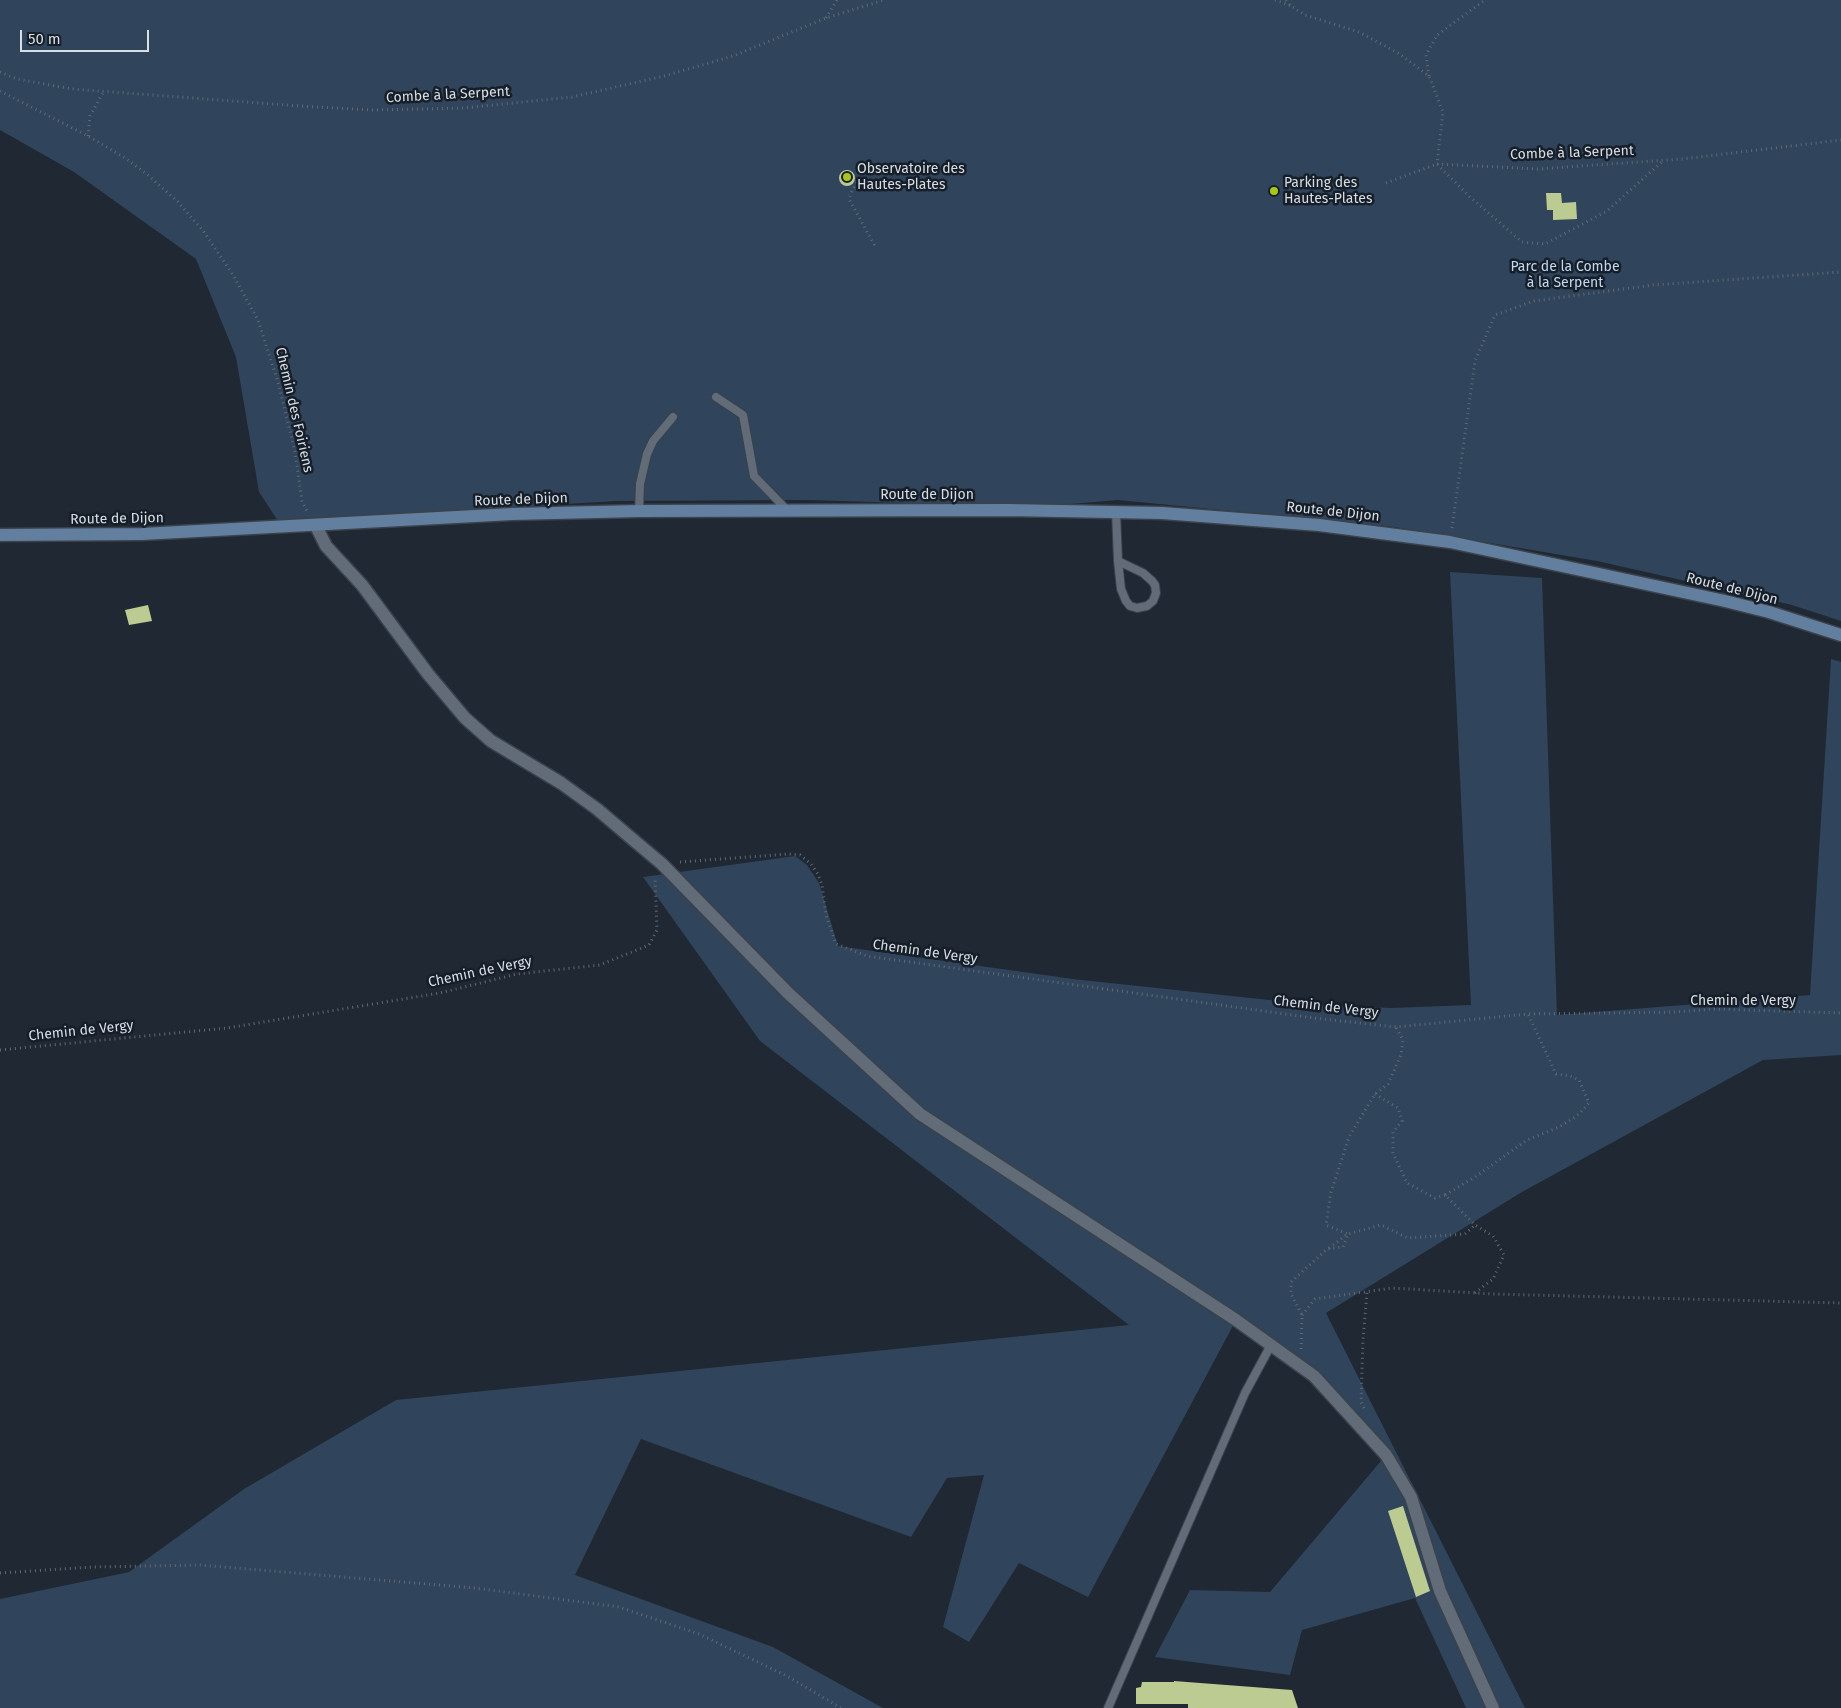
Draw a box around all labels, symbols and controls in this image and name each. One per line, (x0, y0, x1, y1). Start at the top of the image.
scale bar (22, 20, 151, 52)
text: 50 m (28, 30, 61, 48)
street label: Combe à la Serpent (386, 83, 510, 107)
street label: Combe à la Serpent (1510, 142, 1634, 164)
place label: Observatoire des Hautes-Plates (857, 161, 965, 193)
marker: Observatoire des Hautes-Plates (841, 171, 853, 183)
place label: Parking des Hautes-Plates (1284, 175, 1372, 208)
marker: Parking des Hautes-Plates (1268, 185, 1280, 197)
park label: Parc de la Combe à la Serpent (1510, 259, 1620, 292)
street label: Chemin des Foiriens (271, 346, 317, 474)
street label: Route de Dijon (880, 487, 974, 503)
street label: Route de Dijon (474, 490, 568, 510)
street label: Route de Dijon (1286, 499, 1380, 525)
street label: Route de Dijon (70, 510, 164, 528)
street label: Route de Dijon (1684, 570, 1780, 608)
street label: Chemin de Vergy (872, 936, 978, 968)
street label: Chemin de Vergy (427, 953, 533, 991)
street label: Chemin de Vergy (1273, 992, 1379, 1022)
street label: Chemin de Vergy (1690, 993, 1796, 1009)
street label: Chemin de Vergy (28, 1017, 134, 1045)

